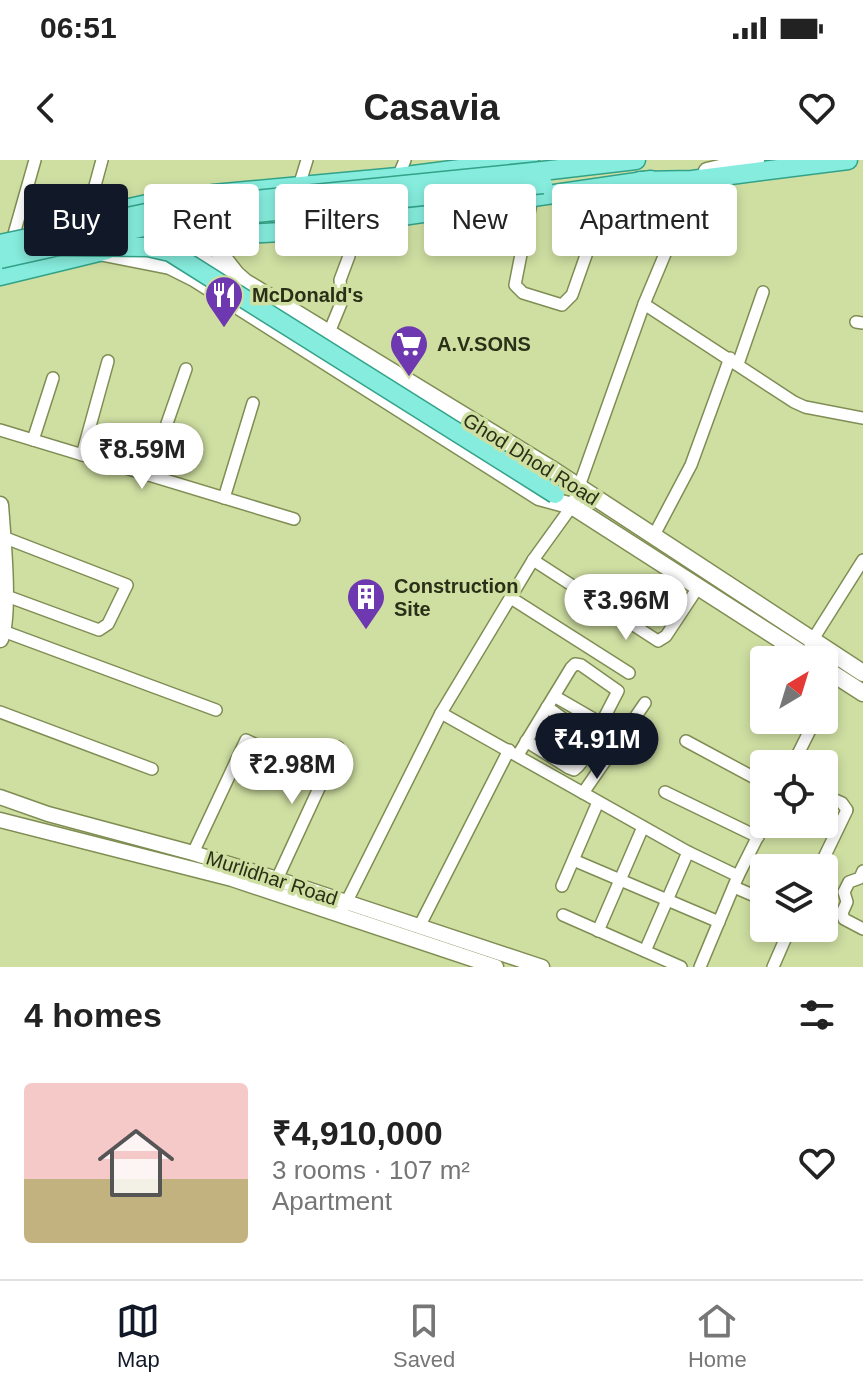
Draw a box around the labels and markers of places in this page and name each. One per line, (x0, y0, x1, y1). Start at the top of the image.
restaurant icon: McDonald's (203, 274, 245, 329)
place label: McDonald's (252, 284, 363, 306)
supermarket icon: A.V.SONS (388, 323, 430, 378)
place label: A.V.SONS (437, 333, 531, 355)
pin: ₹8.59M (77, 423, 207, 491)
pin: ₹3.96M (561, 574, 691, 642)
place label: Construction Site (394, 575, 518, 620)
building icon: Construction Site (345, 576, 387, 631)
pin: ₹4.91M (532, 713, 662, 781)
pin: ₹2.98M (227, 738, 357, 806)

